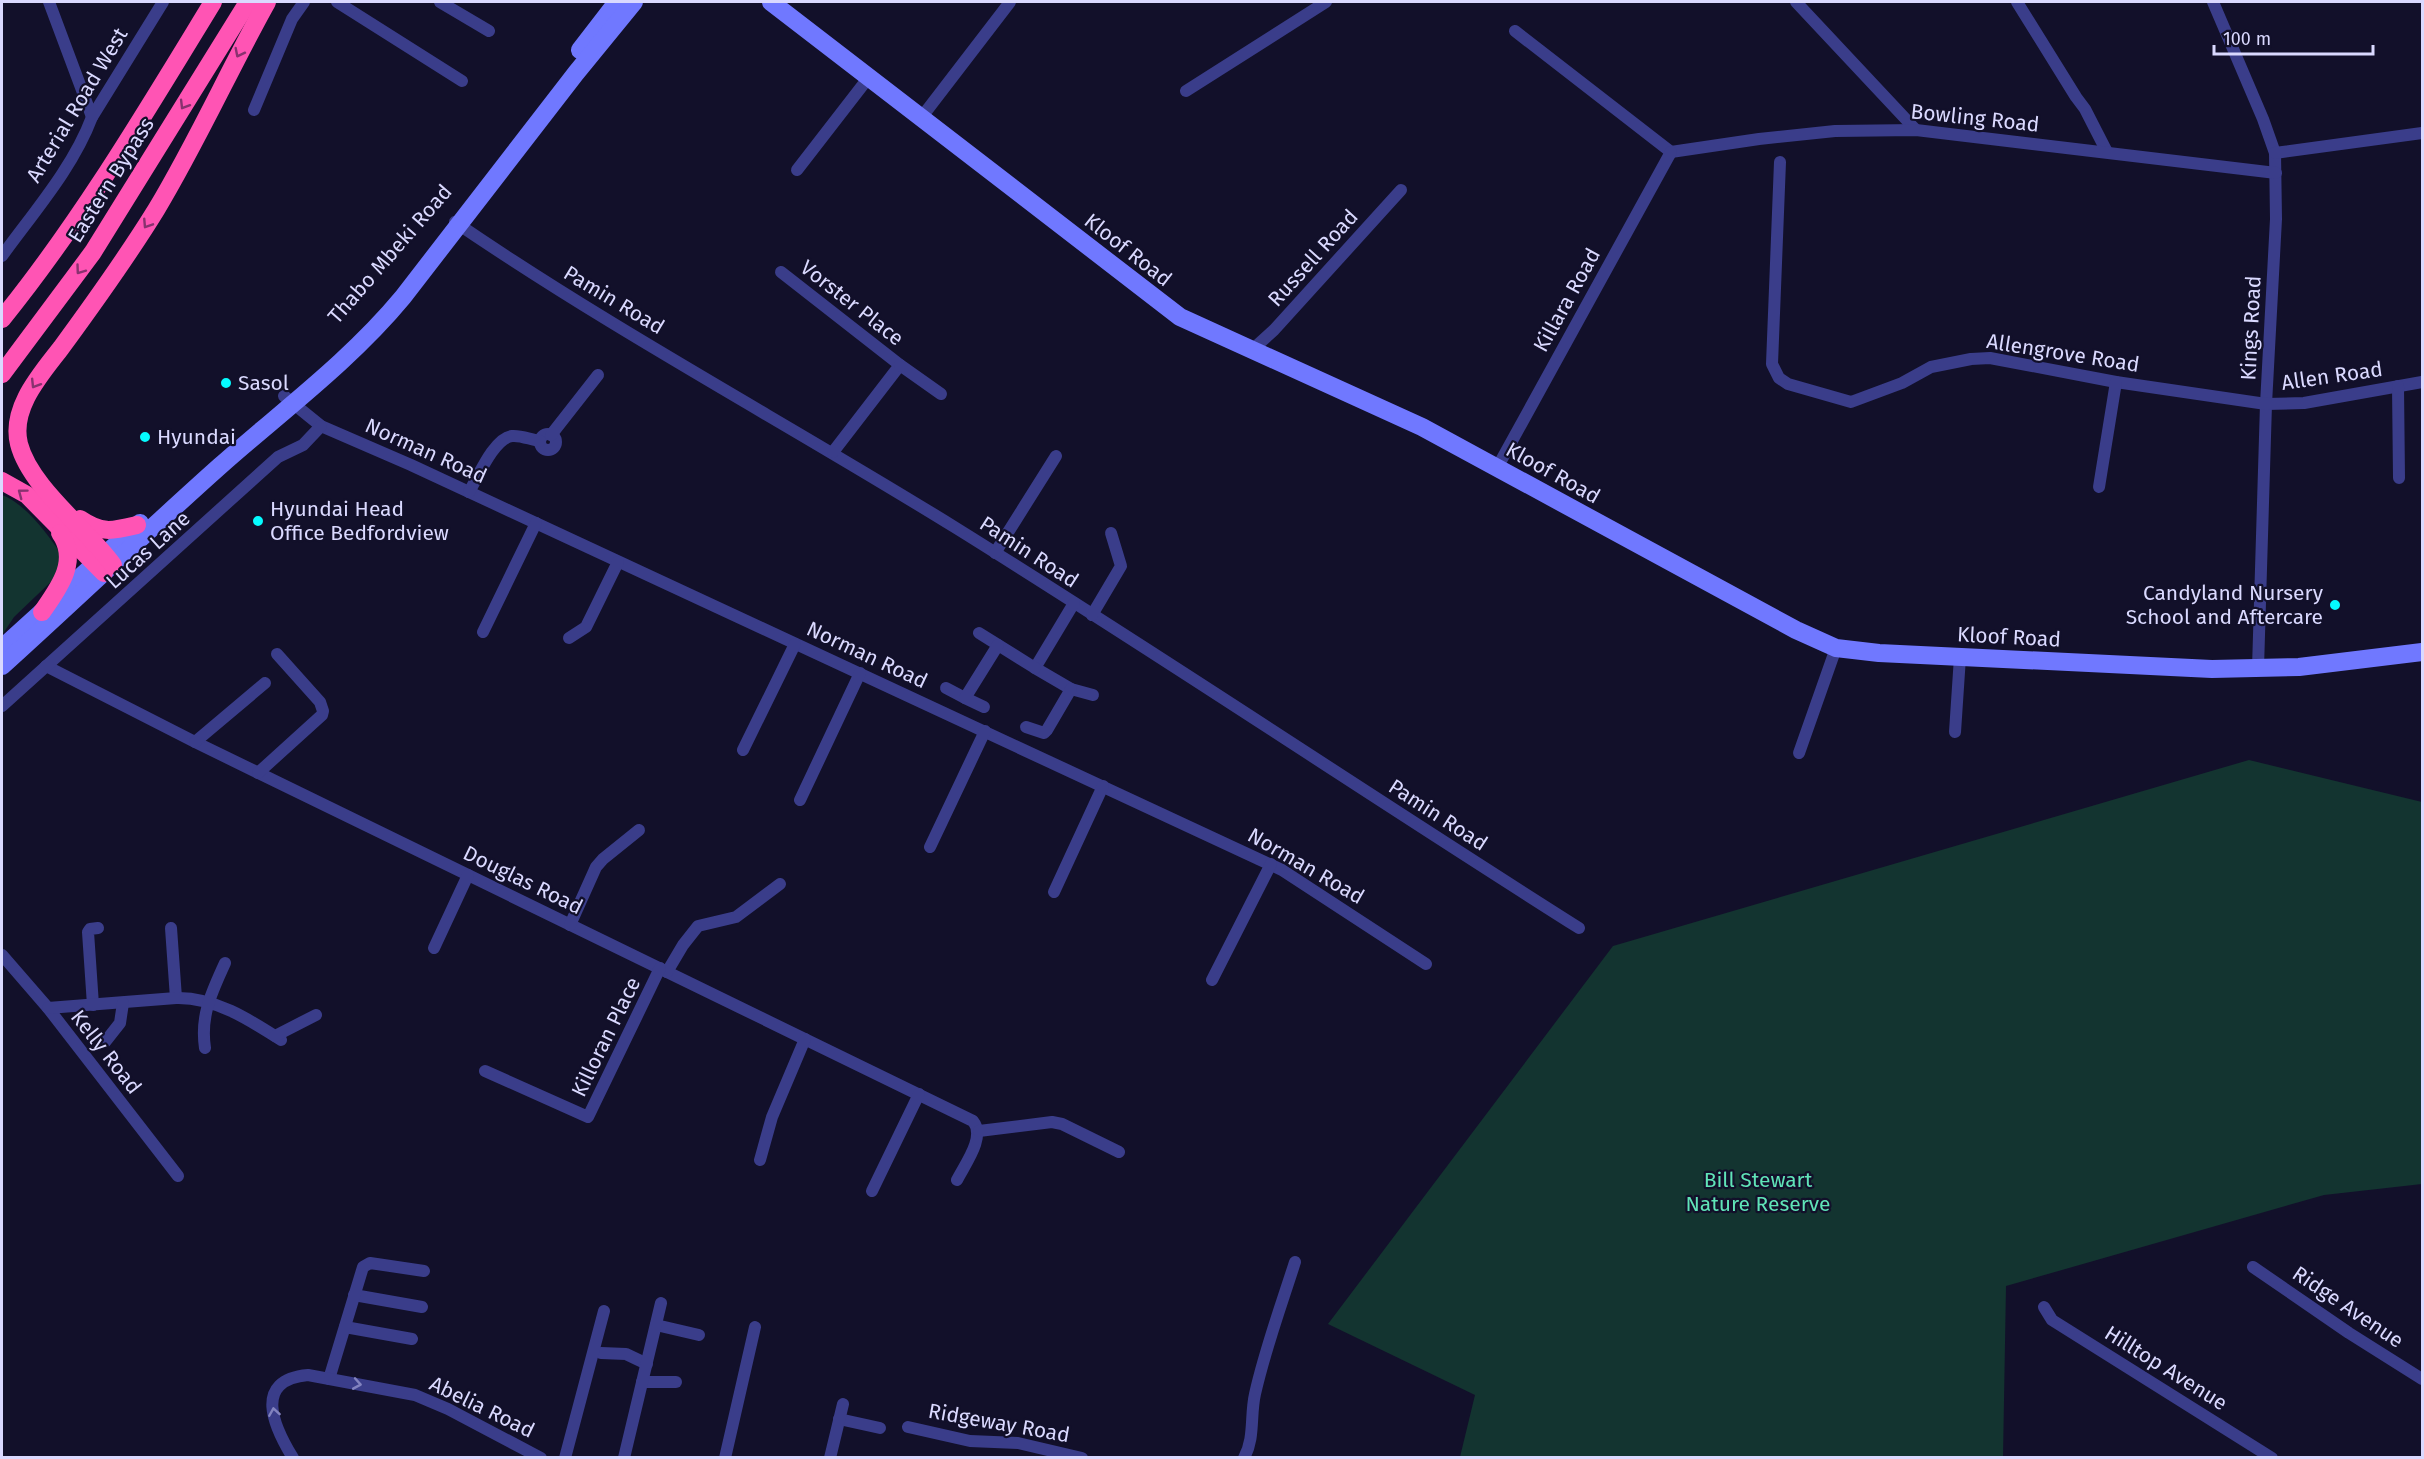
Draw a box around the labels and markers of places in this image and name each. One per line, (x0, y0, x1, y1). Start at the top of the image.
place label: Sasol (238, 370, 289, 396)
marker: Sasol (219, 376, 233, 390)
place label: Hyundai (157, 424, 236, 450)
marker: Hyundai (138, 430, 152, 444)
place label: Hyundai Head Office Bedfordview (270, 496, 449, 546)
marker: Hyundai Head Office Bedfordview (251, 514, 265, 528)
place label: Candyland Nursery School and Aftercare (2126, 580, 2324, 630)
marker: Candyland Nursery School and Aftercare (2328, 598, 2342, 612)

